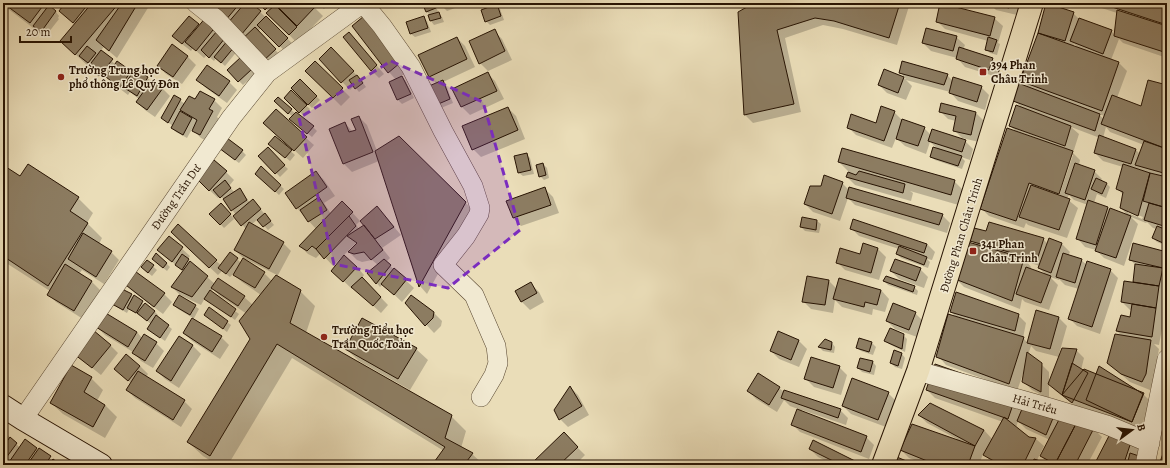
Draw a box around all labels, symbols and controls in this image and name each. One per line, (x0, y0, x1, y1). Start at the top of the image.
scale bar (20, 18, 71, 44)
text: 20 m (26, 24, 50, 40)
place label: 394 Phan Châu Trinh (991, 57, 1048, 87)
place label: Trường Trung học phổ thông Lê Quý Đôn (69, 62, 179, 92)
marker: 394 Phan Châu Trinh (978, 67, 988, 77)
marker: Trường Trung học phổ thông Lê Quý Đôn (56, 72, 66, 82)
street label: Đường Trần Dư (147, 161, 205, 233)
street label: Đường Phan Châu Trinh (936, 175, 986, 294)
place label: 341 Phan Châu Trinh (981, 236, 1038, 266)
marker: 341 Phan Châu Trinh (968, 246, 978, 256)
place label: Trường Tiểu học Trần Quốc Toản (332, 322, 414, 352)
marker: Trường Tiểu học Trần Quốc Toản (319, 332, 329, 342)
street label: Hải Triều (1011, 390, 1060, 418)
north arrow (1112, 410, 1152, 450)
text: B (1133, 422, 1149, 433)

